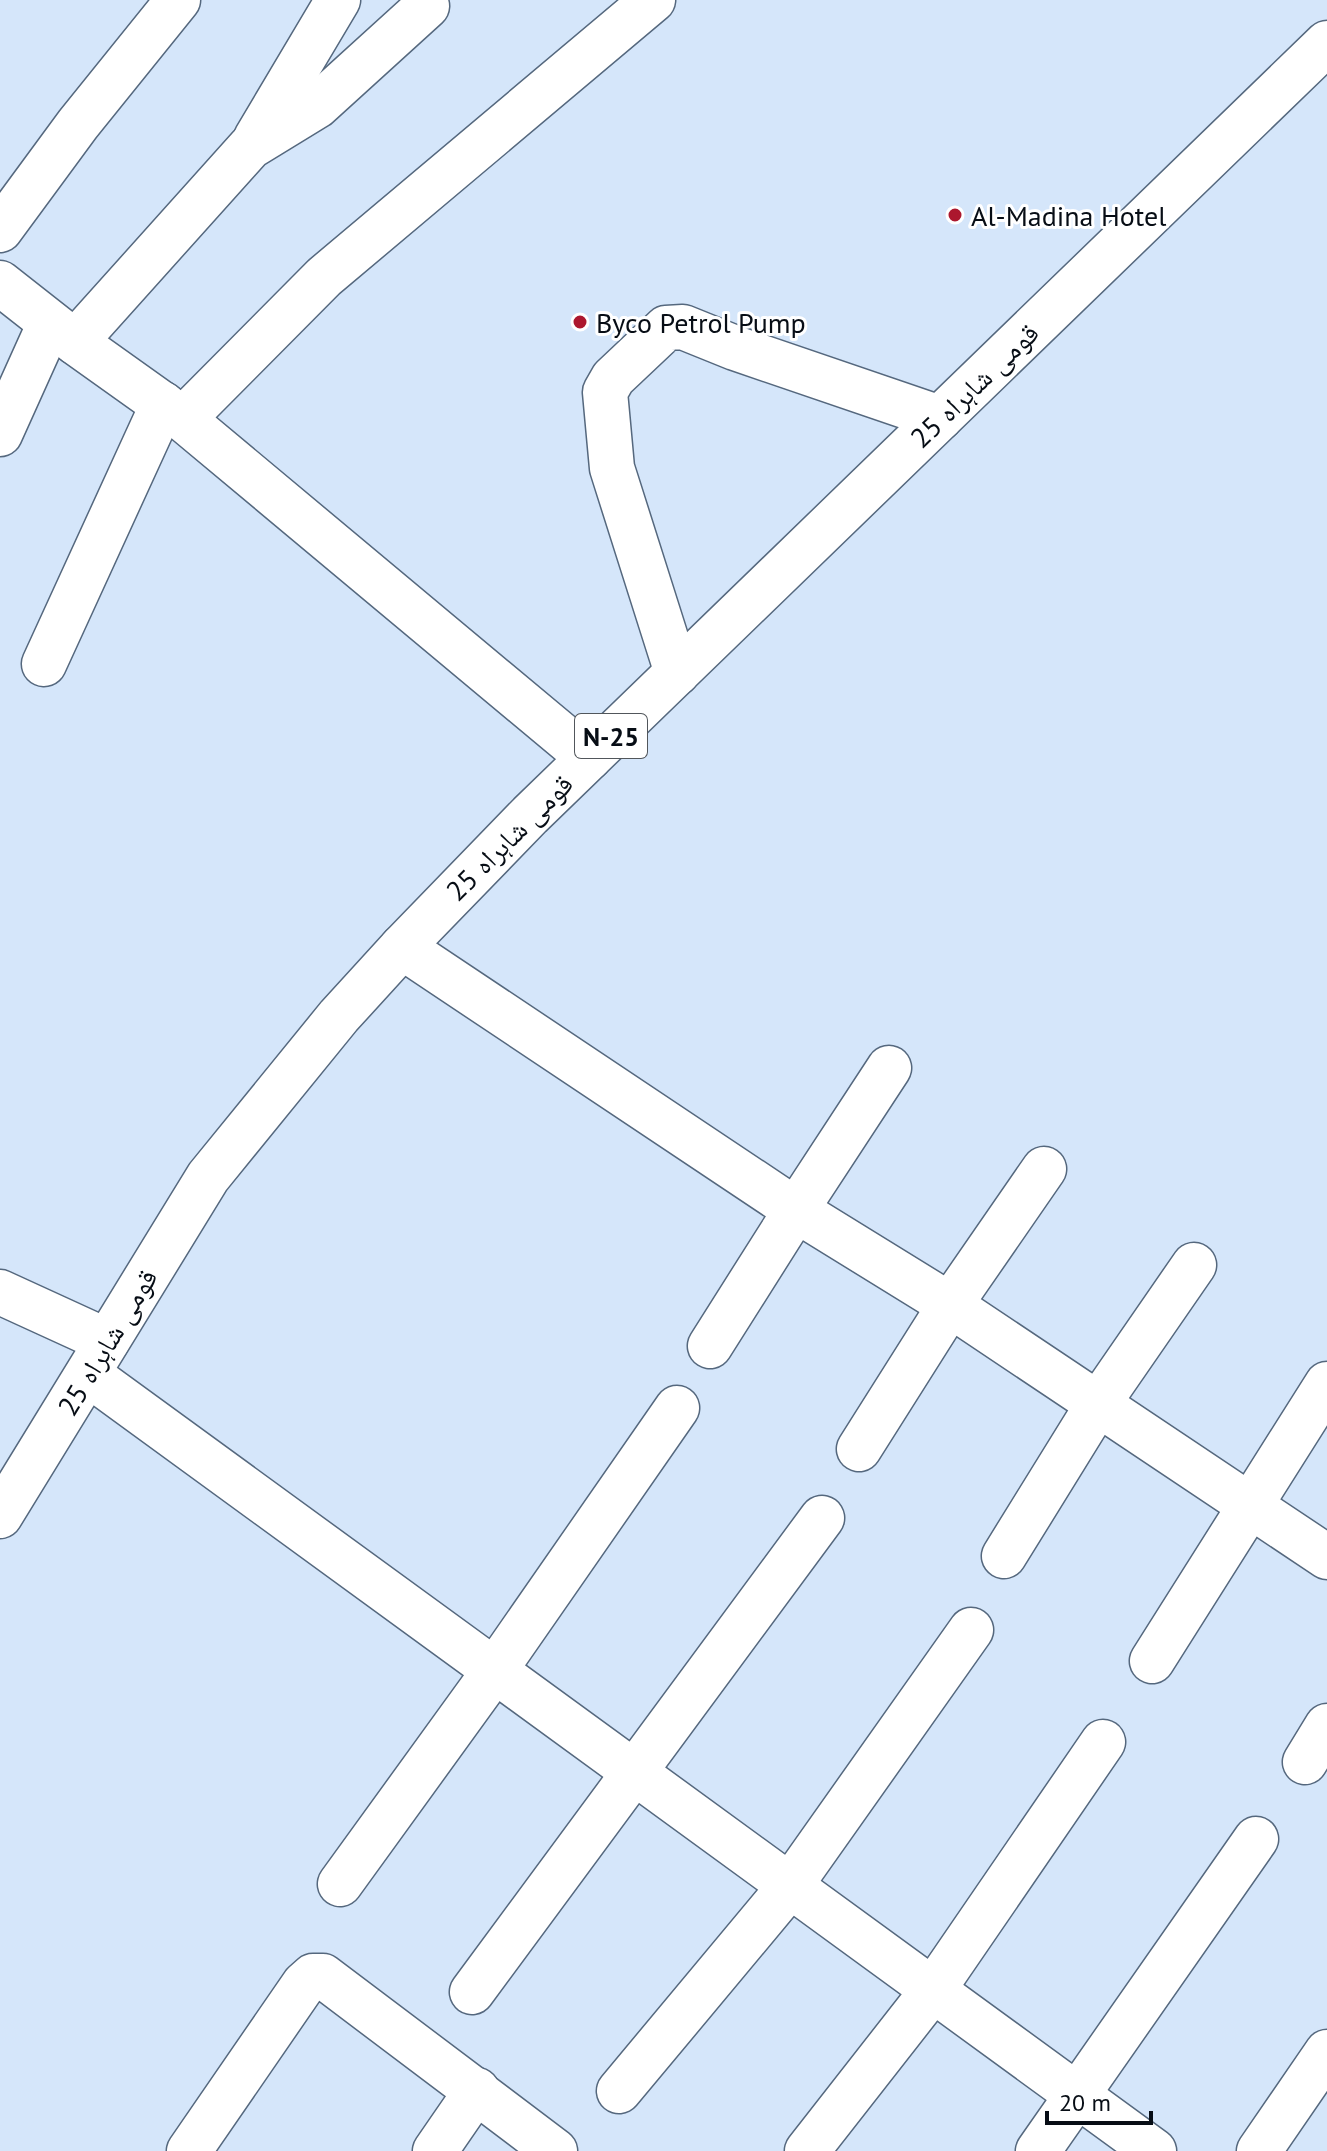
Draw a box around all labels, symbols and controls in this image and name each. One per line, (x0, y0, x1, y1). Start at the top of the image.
place label: Al-Madina Hotel (971, 197, 1166, 234)
marker: Al-Madina Hotel (946, 206, 964, 224)
place label: Byco Petrol Pump (596, 304, 806, 341)
marker: Byco Petrol Pump (571, 313, 589, 331)
street label: قومی شاہراہ 25 (902, 314, 1046, 456)
road number: N-25 (575, 714, 647, 758)
street label: قومی شاہراہ 25 (438, 766, 580, 908)
street label: قومی شاہراہ 25 (49, 1262, 165, 1422)
scale bar (1047, 2075, 1151, 2125)
text: 20 m (1059, 2087, 1111, 2118)

